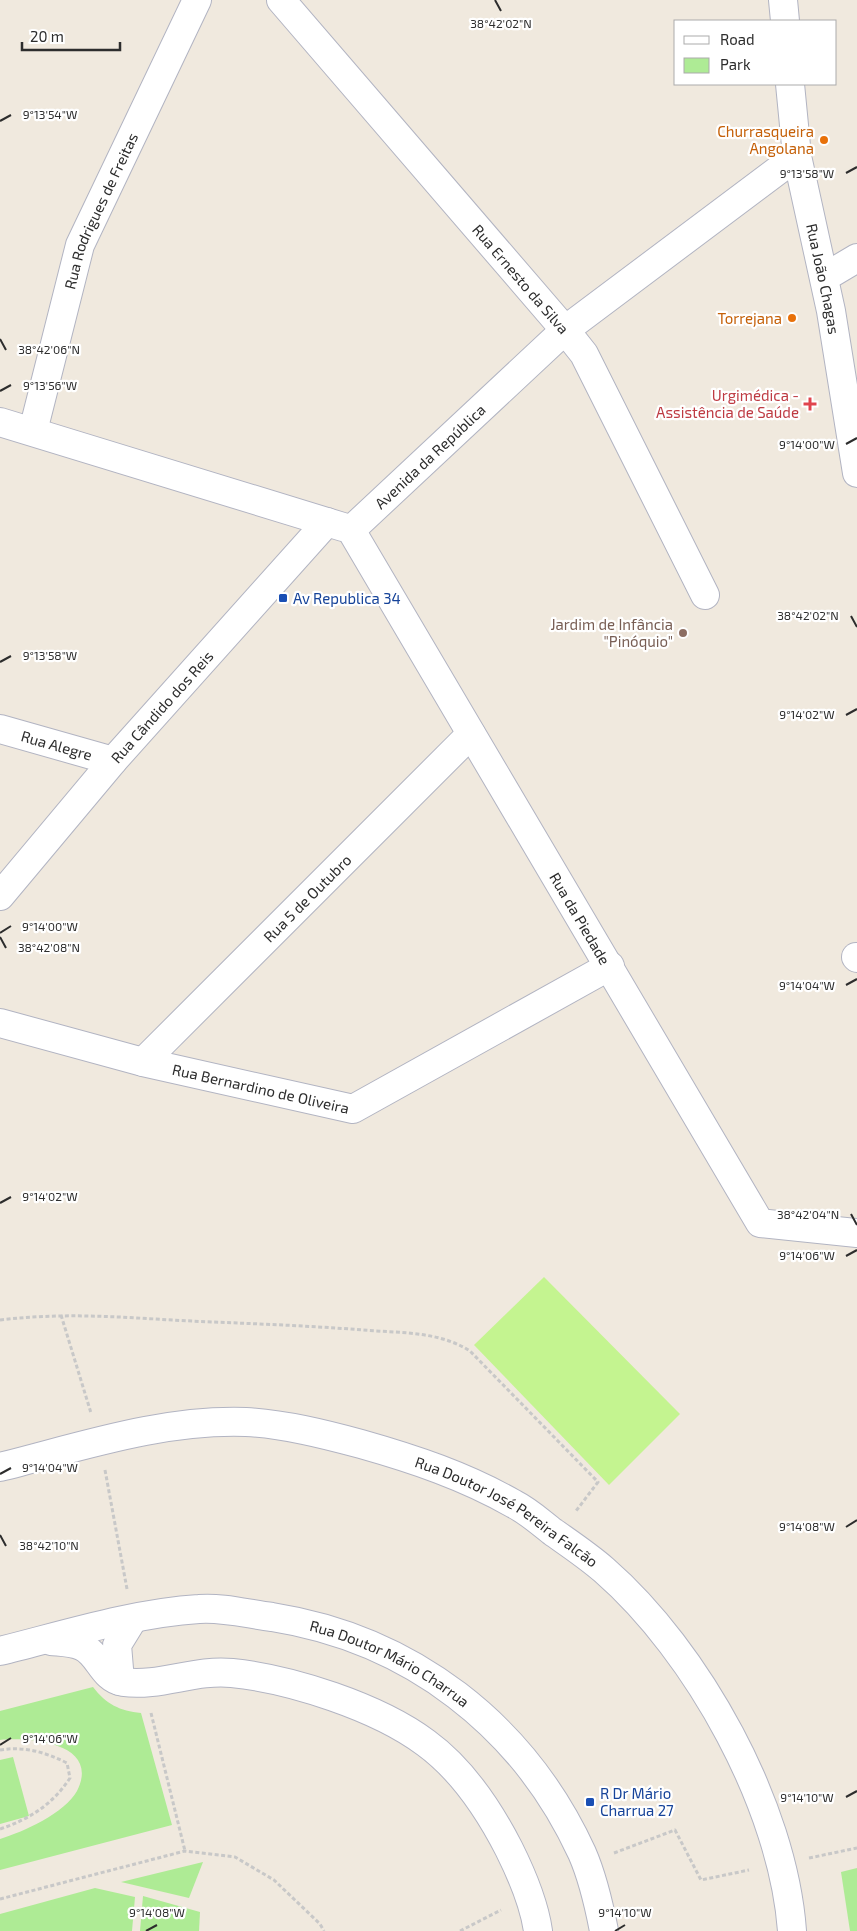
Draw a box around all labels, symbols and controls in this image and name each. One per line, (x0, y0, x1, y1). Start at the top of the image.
text: 38°42'02"N (470, 16, 532, 30)
scale bar (22, 20, 120, 52)
legend (674, 20, 837, 85)
text: 20 m (30, 27, 64, 45)
text: Road (720, 30, 755, 48)
text: Park (720, 55, 751, 73)
text: 9°13'54"W (23, 107, 77, 121)
place label: Churrasqueira Angolana (717, 122, 814, 157)
street label: Rua Rodrigues de Freitas (60, 130, 141, 291)
marker: Churrasqueira Angolana (818, 134, 830, 146)
text: 9°13'58"W (780, 166, 834, 180)
street label: Rua Ernesto da Silva (469, 221, 573, 337)
street label: Rua João Chagas (803, 222, 844, 335)
place label: Torrejana (718, 309, 782, 328)
marker: Torrejana (786, 312, 798, 324)
text: 38°42'06"N (18, 342, 80, 356)
text: 9°13'56"W (23, 378, 77, 392)
place label: Urgimédica - Assistência de Saúde (656, 386, 799, 421)
marker: Urgimédica - Assistência de Saúde (803, 397, 817, 411)
street label: Avenida da República (371, 400, 489, 512)
text: 9°14'00"W (779, 437, 835, 451)
place label: Av Republica 34 (293, 589, 401, 607)
marker: Av Republica 34 (277, 592, 289, 604)
text: 38°42'02"N (777, 608, 839, 622)
place label: Jardim de Infância "Pinóquio" (550, 615, 673, 650)
marker: Jardim de Infância "Pinóquio" (677, 627, 689, 639)
street label: Rua Cândido dos Reis (107, 647, 217, 767)
text: 9°13'58"W (23, 648, 77, 662)
text: 9°14'02"W (779, 707, 835, 721)
street label: Rua Alegre (19, 726, 94, 764)
street label: Rua 5 de Outubro (259, 850, 355, 946)
street label: Rua da Piedade (546, 869, 614, 968)
text: 9°14'00"W (22, 919, 78, 933)
text: 38°42'08"N (18, 940, 80, 954)
text: 9°14'04"W (779, 978, 835, 992)
street label: Rua Bernardino de Oliveira (171, 1060, 351, 1117)
text: 9°14'02"W (22, 1189, 78, 1203)
text: 38°42'04"N (777, 1207, 839, 1221)
text: 9°14'06"W (779, 1248, 835, 1262)
street label: Rua Doutor José Pereira Falcão (413, 1452, 602, 1570)
text: 9°14'04"W (22, 1460, 78, 1474)
text: 9°14'08"W (779, 1519, 835, 1533)
text: 38°42'10"N (19, 1538, 79, 1552)
street label: Rua Doutor Mário Charrua (308, 1616, 473, 1711)
text: 9°14'06"W (22, 1731, 78, 1745)
place label: R Dr Mário Charrua 27 (600, 1784, 674, 1819)
text: 9°14'10"W (780, 1790, 834, 1804)
marker: R Dr Mário Charrua 27 (584, 1796, 596, 1808)
text: 9°14'08"W (129, 1905, 185, 1919)
text: 9°14'10"W (598, 1905, 652, 1919)

